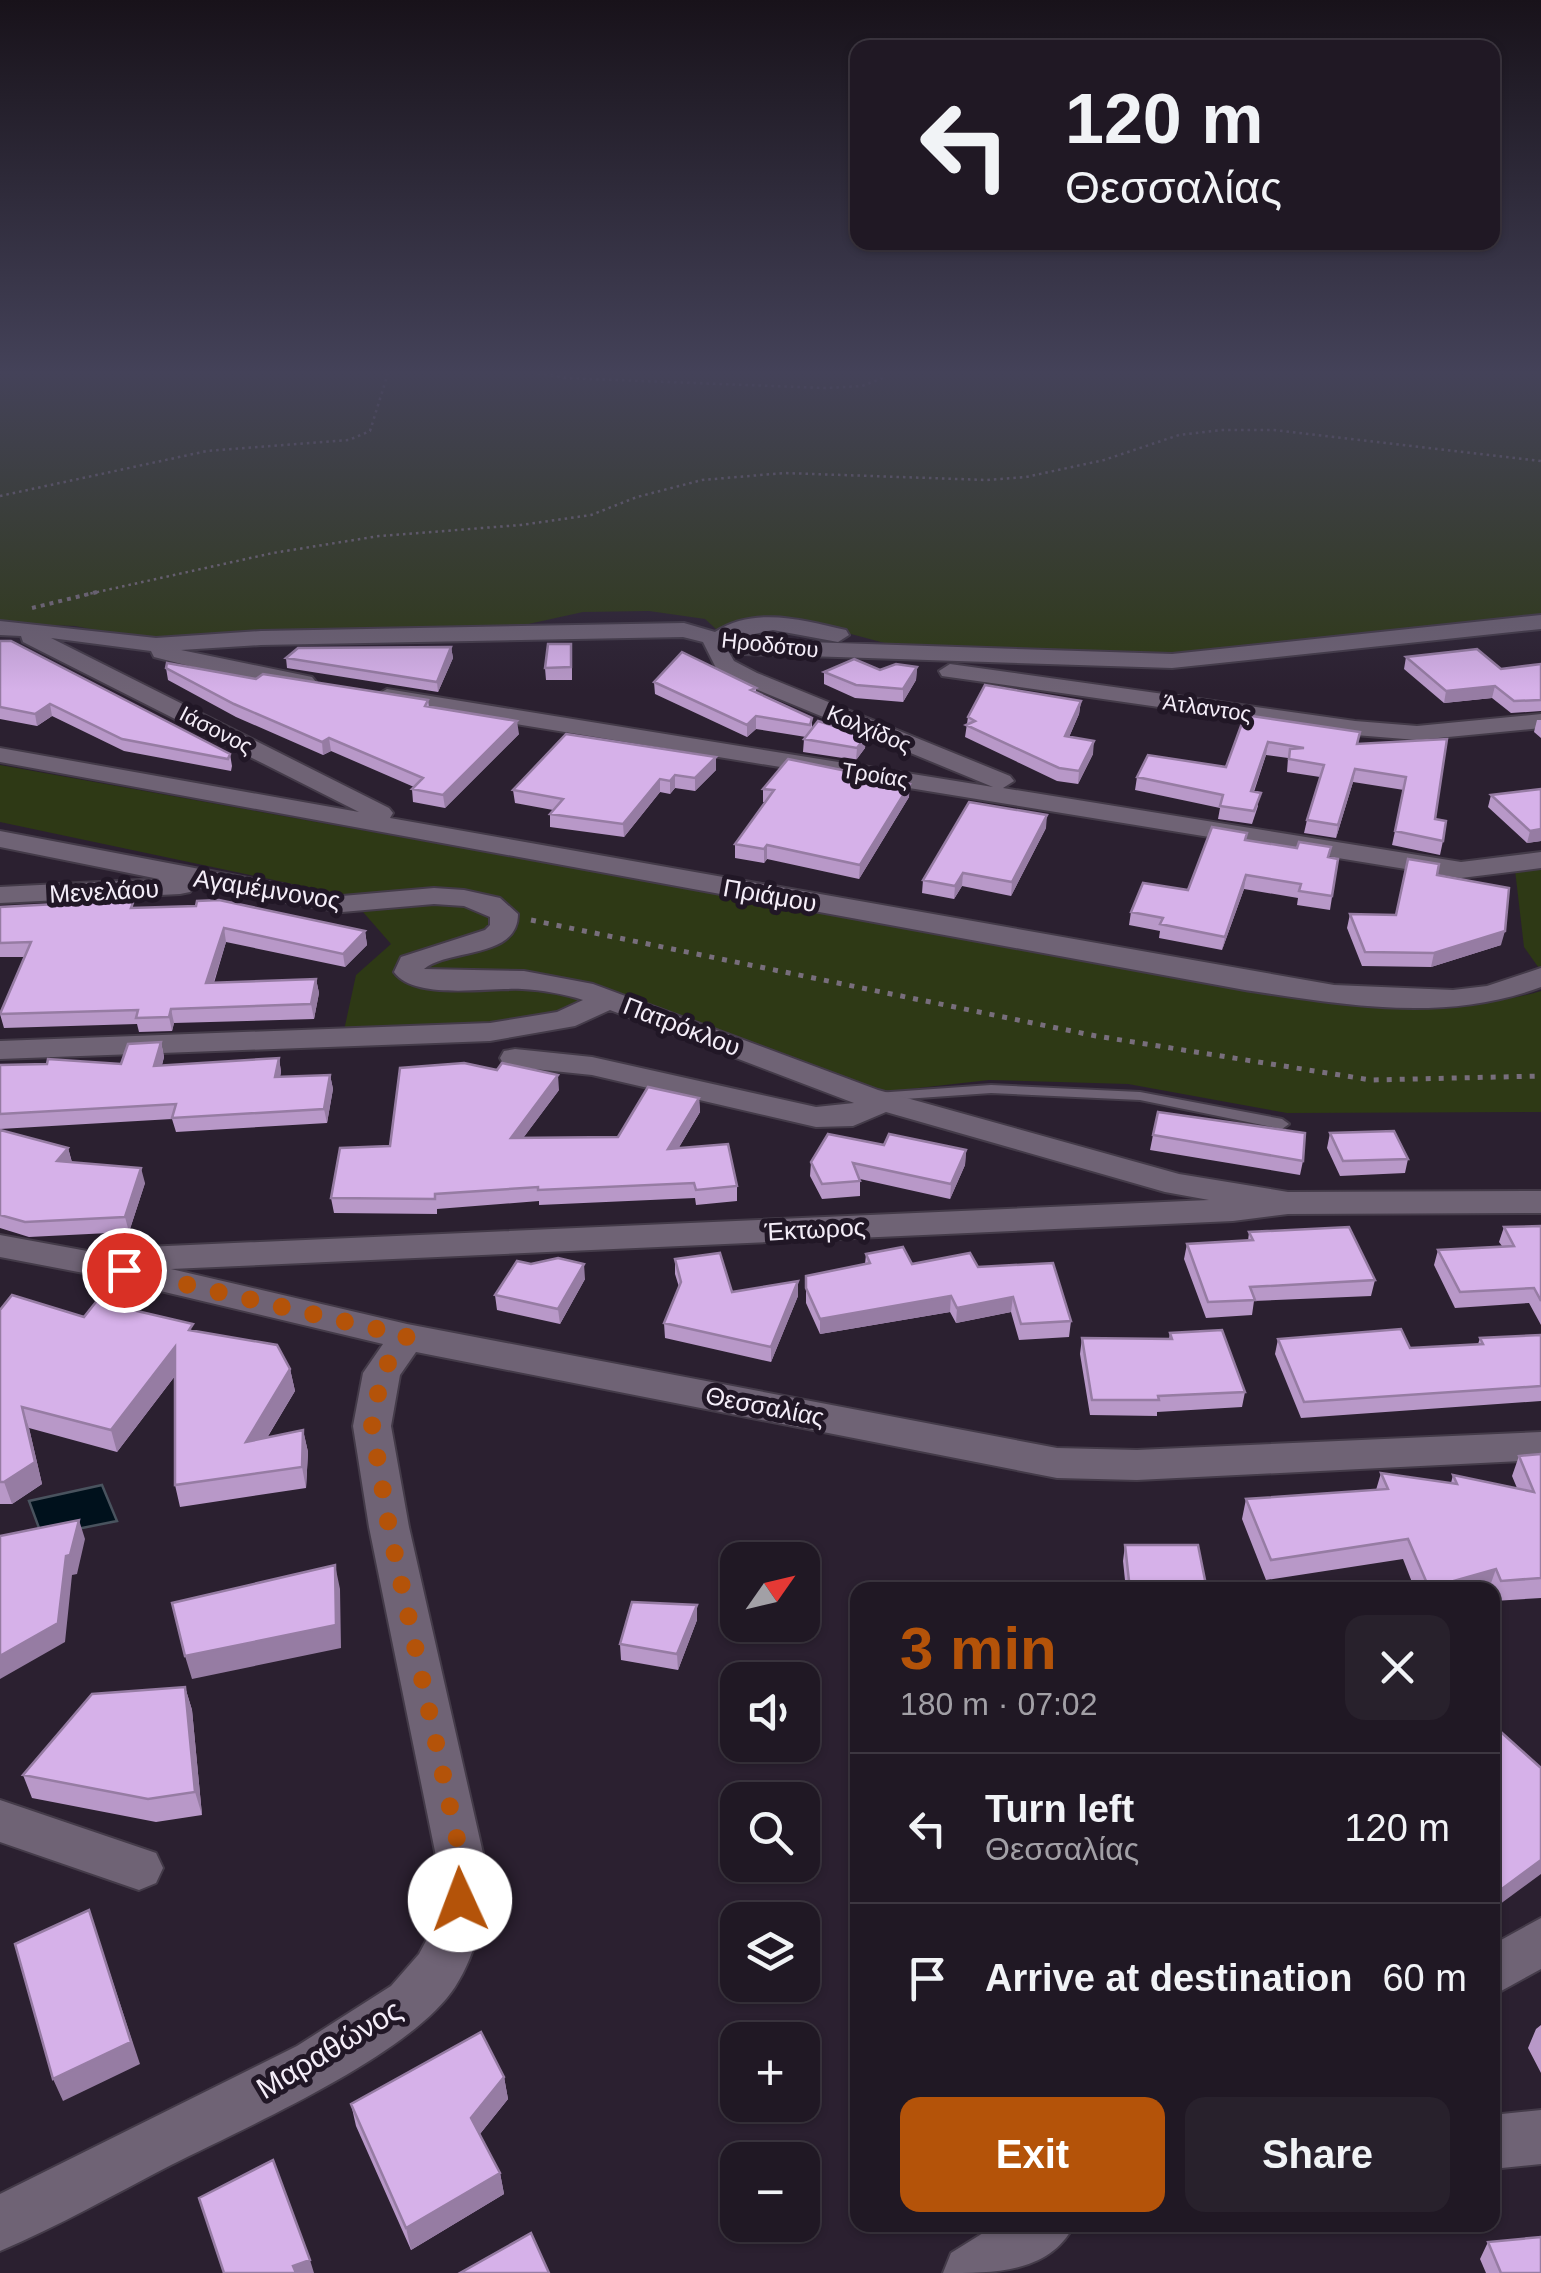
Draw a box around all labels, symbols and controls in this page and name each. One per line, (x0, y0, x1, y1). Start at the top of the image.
icon: left (900, 80, 1030, 210)
text: 120 m (1065, 80, 1263, 158)
text: Θεσσαλίας (1065, 162, 1282, 213)
street label: Ηροδότου (720, 627, 820, 663)
street label: Άτλαντος (1161, 689, 1253, 727)
street label: Κολχίδος (823, 700, 915, 758)
street label: Ιάσονος (175, 701, 257, 759)
street label: Τροίας (840, 757, 910, 793)
street label: Αγαμέμνονος (192, 864, 342, 914)
street label: Πριάμου (721, 873, 819, 917)
street label: Μενελάου (48, 874, 160, 908)
street label: Πατρόκλου (620, 991, 744, 1061)
street label: Έκτωρος (763, 1212, 866, 1246)
pin (82, 1228, 167, 1313)
icon: arrive (97, 1243, 152, 1298)
street label: Θεσσαλίας (703, 1381, 827, 1431)
north arrow (720, 1542, 820, 1642)
map controls (720, 1542, 820, 2242)
text: 3 min (900, 1615, 1057, 1682)
button: close (1345, 1615, 1450, 1720)
button: sound (720, 1662, 820, 1762)
text: 180 m · 07:02 (900, 1686, 1097, 1722)
button: search (720, 1782, 820, 1882)
text: Turn left (985, 1788, 1134, 1830)
icon: left (900, 1801, 955, 1856)
text: 120 m (1344, 1807, 1450, 1849)
text: Θεσσαλίας (985, 1831, 1139, 1867)
position arrow (408, 1848, 512, 1952)
button: layers (720, 1902, 820, 2002)
icon: arrive (900, 1951, 955, 2006)
text: Arrive at destination (985, 1957, 1352, 1999)
text: 60 m (1382, 1957, 1467, 1999)
street label: Μαραθώνος (251, 1993, 407, 2105)
button: + (720, 2022, 820, 2122)
button: Exit (900, 2097, 1165, 2212)
button: Share (1185, 2097, 1450, 2212)
button: − (720, 2142, 820, 2242)

